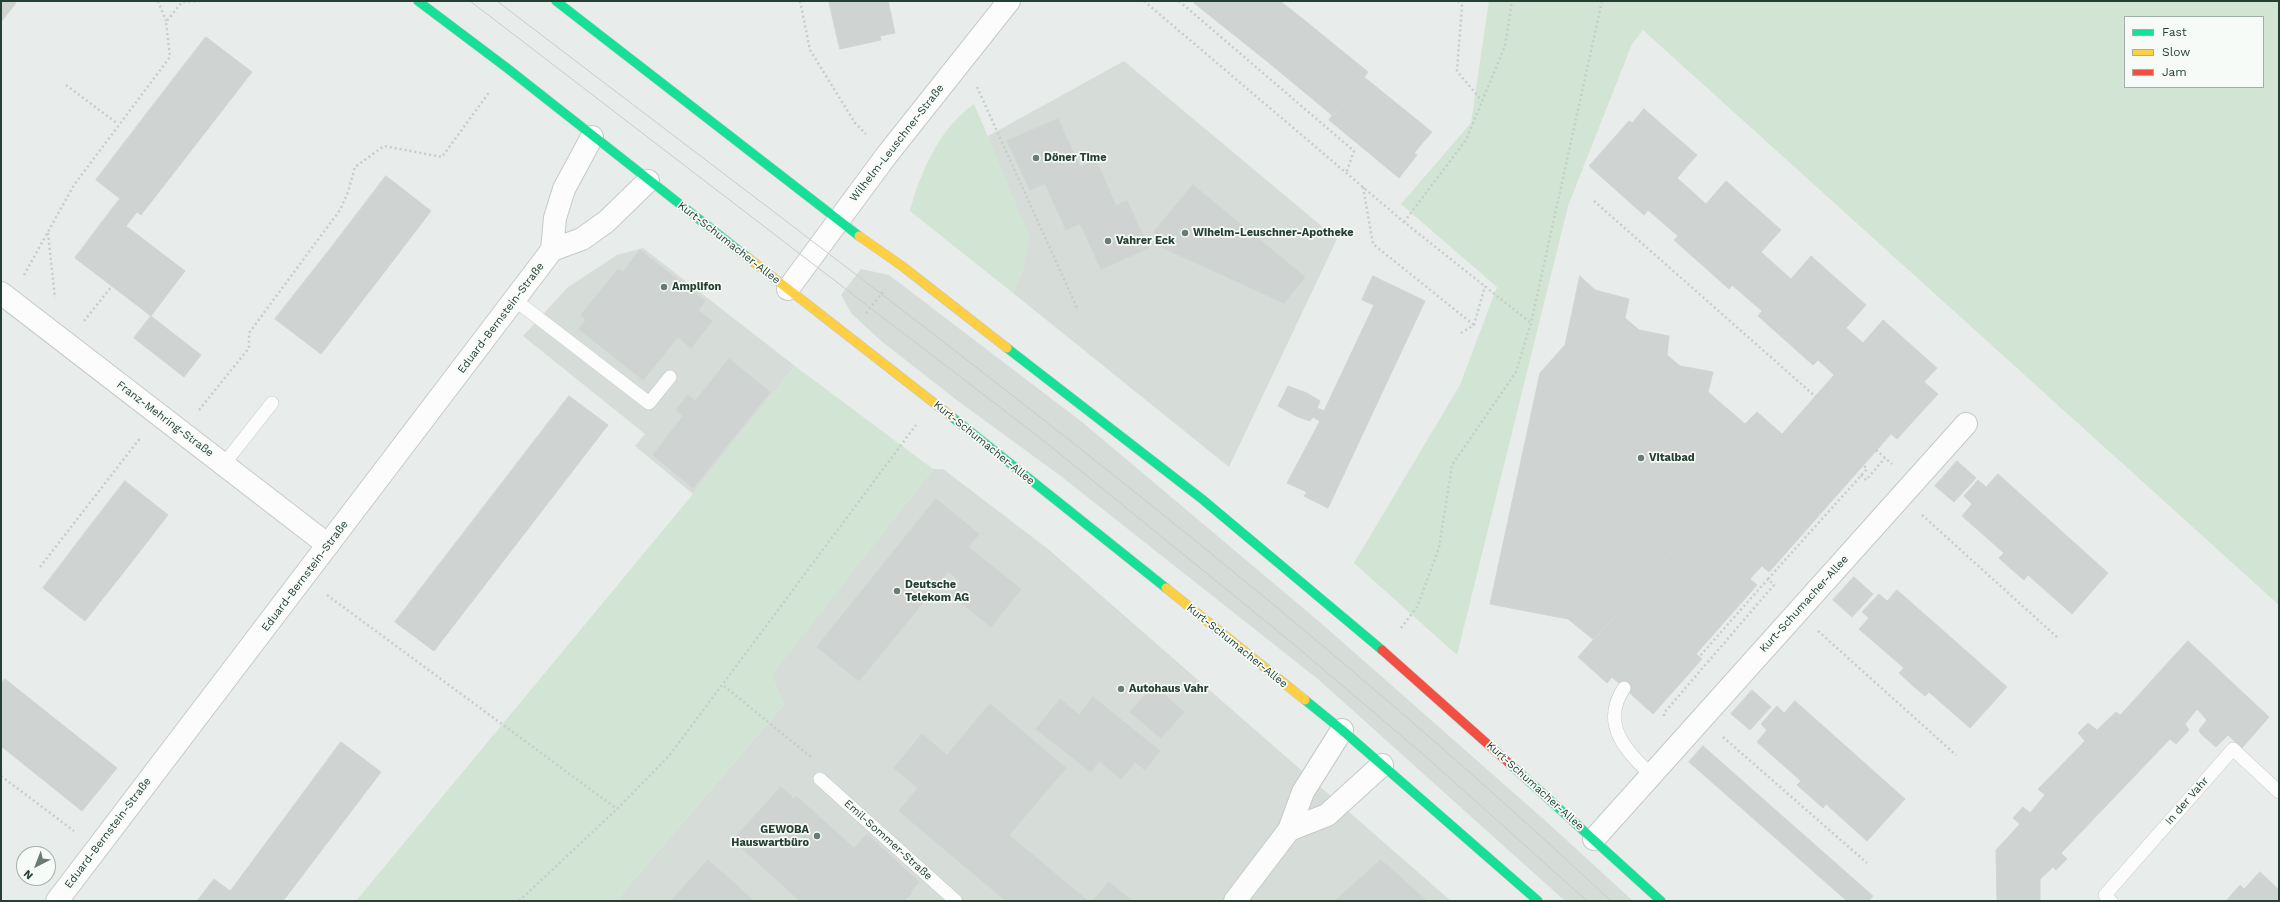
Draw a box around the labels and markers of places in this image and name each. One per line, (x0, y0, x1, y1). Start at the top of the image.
place label: Döner Time (1044, 151, 1107, 165)
marker: Döner Time (1031, 153, 1041, 163)
place label: Wihelm-Leuschner-Apotheke (1193, 226, 1354, 240)
marker: Wihelm-Leuschner-Apotheke (1180, 228, 1190, 238)
place label: Vahrer Eck (1116, 234, 1175, 248)
marker: Vahrer Eck (1103, 236, 1113, 246)
place label: Amplifon (672, 280, 721, 294)
marker: Amplifon (659, 282, 669, 292)
place label: Vitalbad (1649, 451, 1695, 465)
marker: Vitalbad (1636, 453, 1646, 463)
place label: Deutsche Telekom AG (905, 578, 969, 604)
marker: Deutsche Telekom AG (892, 586, 902, 596)
place label: Autohaus Vahr (1129, 682, 1208, 696)
marker: Autohaus Vahr (1116, 684, 1126, 694)
place label: GEWOBA Hauswartbüro (731, 823, 809, 849)
marker: GEWOBA Hauswartbüro (812, 831, 822, 841)

